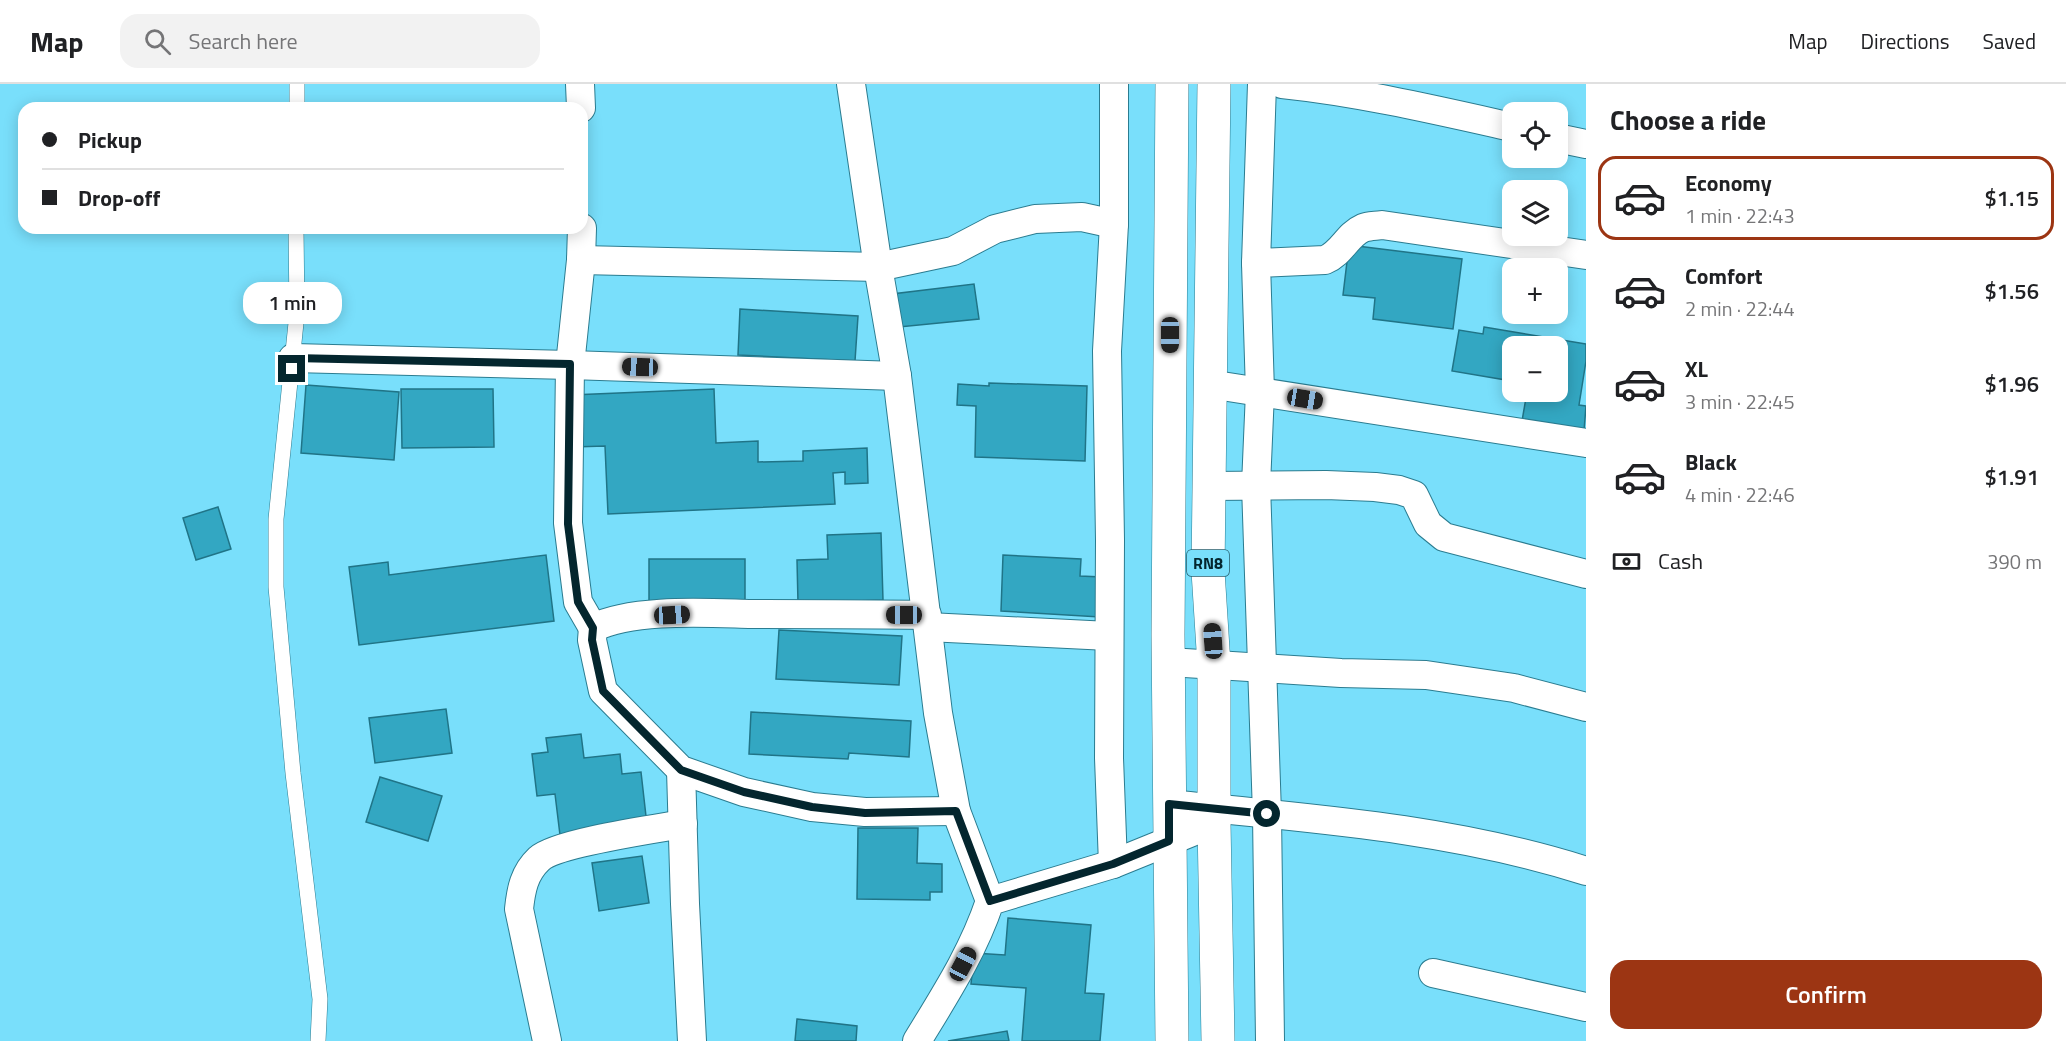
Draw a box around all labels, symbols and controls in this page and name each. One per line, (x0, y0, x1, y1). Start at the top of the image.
search box (120, 14, 540, 68)
text: Map (30, 20, 84, 63)
text: Search here (189, 24, 298, 58)
icon: search (141, 25, 174, 58)
text: Map (1788, 25, 1828, 57)
text: Directions (1861, 25, 1950, 57)
text: Saved (1983, 25, 2036, 57)
text: Choose a ride (1610, 99, 1766, 140)
map controls (1502, 102, 1568, 402)
button: locate (1502, 102, 1568, 168)
text: Pickup (78, 123, 142, 157)
text: Economy (1685, 166, 1772, 200)
icon: car (1613, 171, 1667, 225)
button: layers (1502, 180, 1568, 246)
text: Drop-off (78, 181, 160, 215)
text: $1.15 (1984, 181, 2039, 215)
text: 1 min · 22:43 (1685, 200, 1795, 231)
button: + (1502, 258, 1568, 324)
text: Comfort (1685, 259, 1763, 293)
icon: car (1613, 264, 1667, 318)
text: $1.56 (1984, 274, 2039, 308)
callout: 1 min (242, 282, 342, 324)
text: 1 min (268, 287, 317, 318)
text: 2 min · 22:44 (1685, 293, 1795, 324)
car (1161, 317, 1179, 353)
button: − (1502, 336, 1568, 402)
text: XL (1685, 352, 1708, 386)
route end (278, 355, 305, 382)
car (622, 357, 658, 377)
icon: car (1613, 357, 1667, 411)
text: $1.96 (1984, 367, 2039, 401)
text: 3 min · 22:45 (1685, 386, 1795, 417)
car (1286, 387, 1324, 411)
text: Black (1685, 445, 1737, 479)
icon: car (1613, 450, 1667, 504)
text: $1.91 (1984, 460, 2039, 494)
text: 4 min · 22:46 (1685, 479, 1795, 510)
text: Cash (1658, 544, 1703, 578)
icon: cash (1610, 545, 1643, 578)
text: 390 m (1987, 546, 2042, 577)
road number: RN8 (1187, 550, 1229, 576)
car (654, 605, 690, 625)
car (886, 606, 922, 624)
car (1203, 622, 1223, 660)
route start (1253, 800, 1280, 827)
car (947, 944, 979, 984)
button: Confirm (1610, 960, 2042, 1029)

